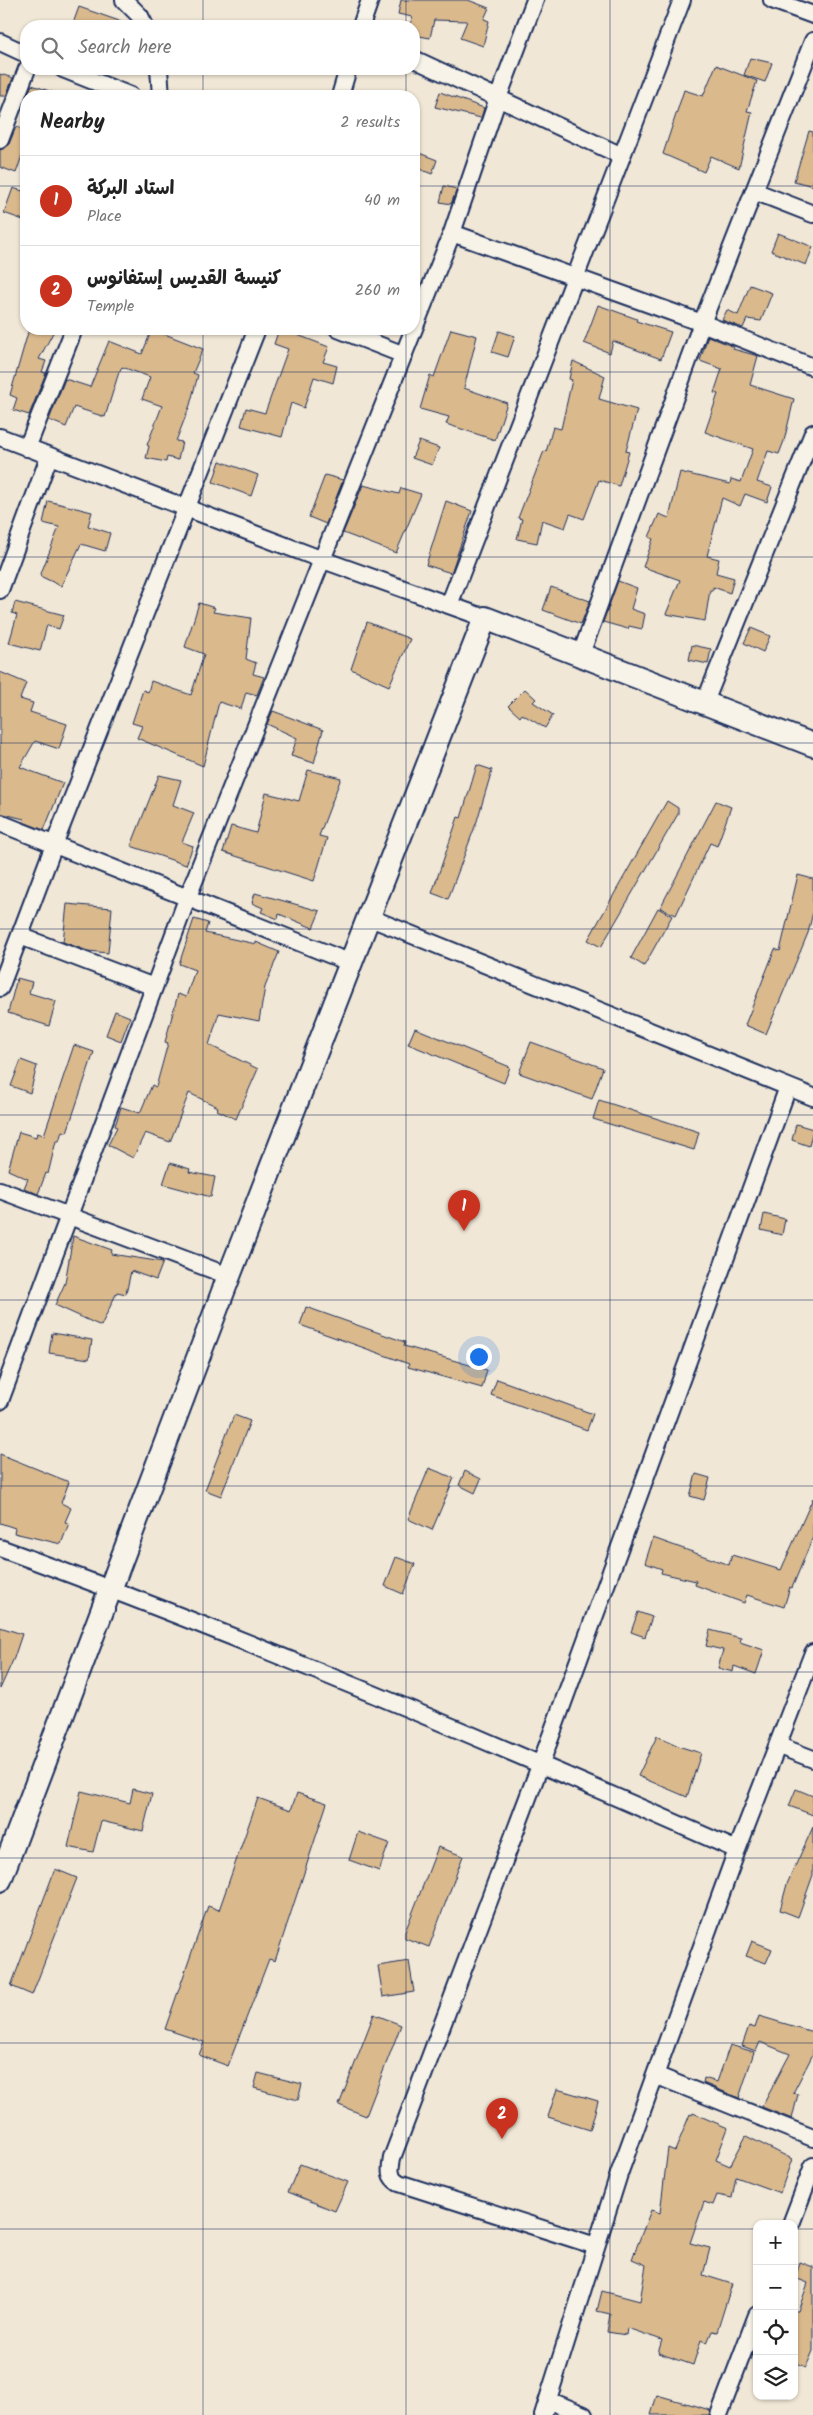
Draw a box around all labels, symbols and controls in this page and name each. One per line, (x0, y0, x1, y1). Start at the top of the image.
search box (20, 20, 420, 75)
text: Search here (78, 33, 172, 63)
icon: search (38, 34, 66, 62)
text: Nearby (40, 106, 105, 139)
text: 2 results (340, 110, 400, 135)
text: استاد البركة (87, 174, 174, 204)
text: 1 (54, 188, 58, 213)
text: 40 m (364, 188, 400, 213)
text: Place (87, 204, 121, 229)
text: كنيسة القديس إستفانوس (87, 264, 281, 294)
text: 2 (51, 278, 61, 303)
text: 260 m (355, 278, 400, 303)
text: Temple (87, 294, 134, 319)
pin: 1 (448, 1190, 480, 1231)
your location (466, 1344, 492, 1370)
pin: 2 (486, 2098, 518, 2139)
map controls (753, 2220, 798, 2400)
button: + (753, 2220, 798, 2265)
button: − (753, 2265, 798, 2310)
button: locate (753, 2310, 798, 2355)
button: layers (753, 2355, 798, 2400)

